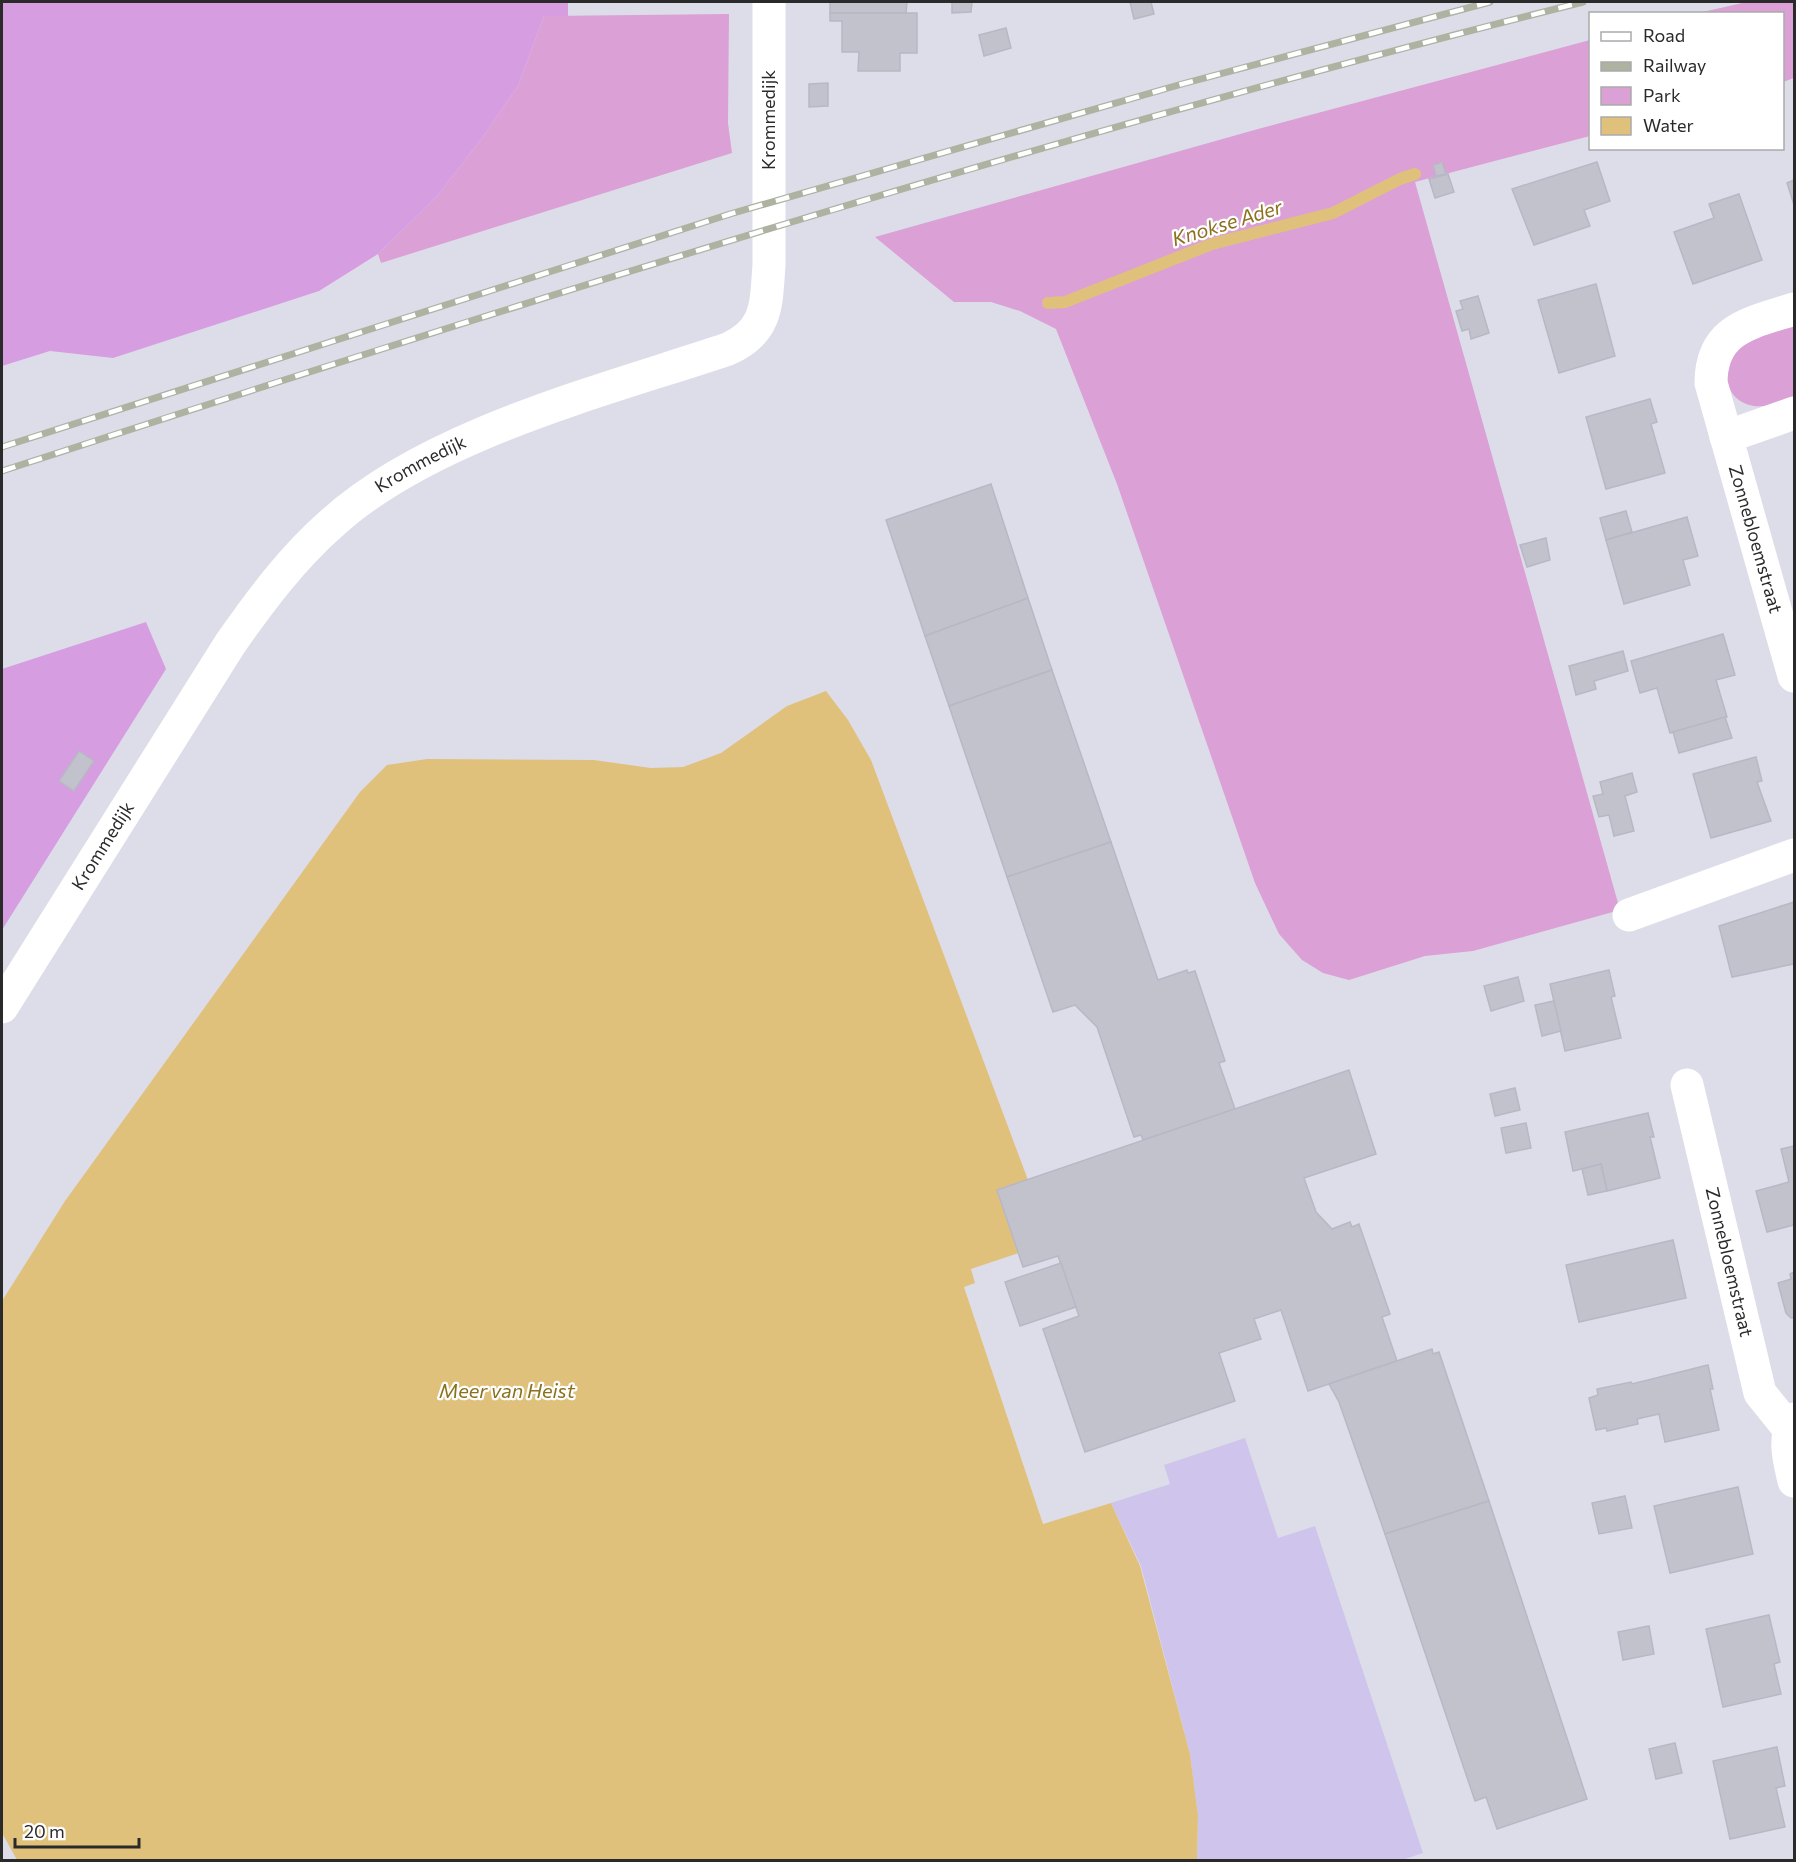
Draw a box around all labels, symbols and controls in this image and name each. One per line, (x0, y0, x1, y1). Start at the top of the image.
legend (1589, 12, 1784, 150)
text: Road (1643, 24, 1685, 46)
text: Railway (1643, 54, 1706, 76)
street label: Krommedijk (757, 70, 779, 170)
text: Park (1643, 84, 1681, 106)
text: Water (1643, 114, 1694, 136)
water label: Knokse Ader (1169, 194, 1286, 250)
street label: Krommedijk (370, 430, 469, 497)
street label: Zonnebloemstraat (1725, 462, 1788, 615)
street label: Krommedijk (66, 797, 138, 894)
street label: Zonnebloemstraat (1702, 1185, 1758, 1339)
water label: Meer van Heist (439, 1378, 576, 1402)
scale bar (15, 1811, 140, 1849)
text: 20 m (24, 1820, 65, 1842)

